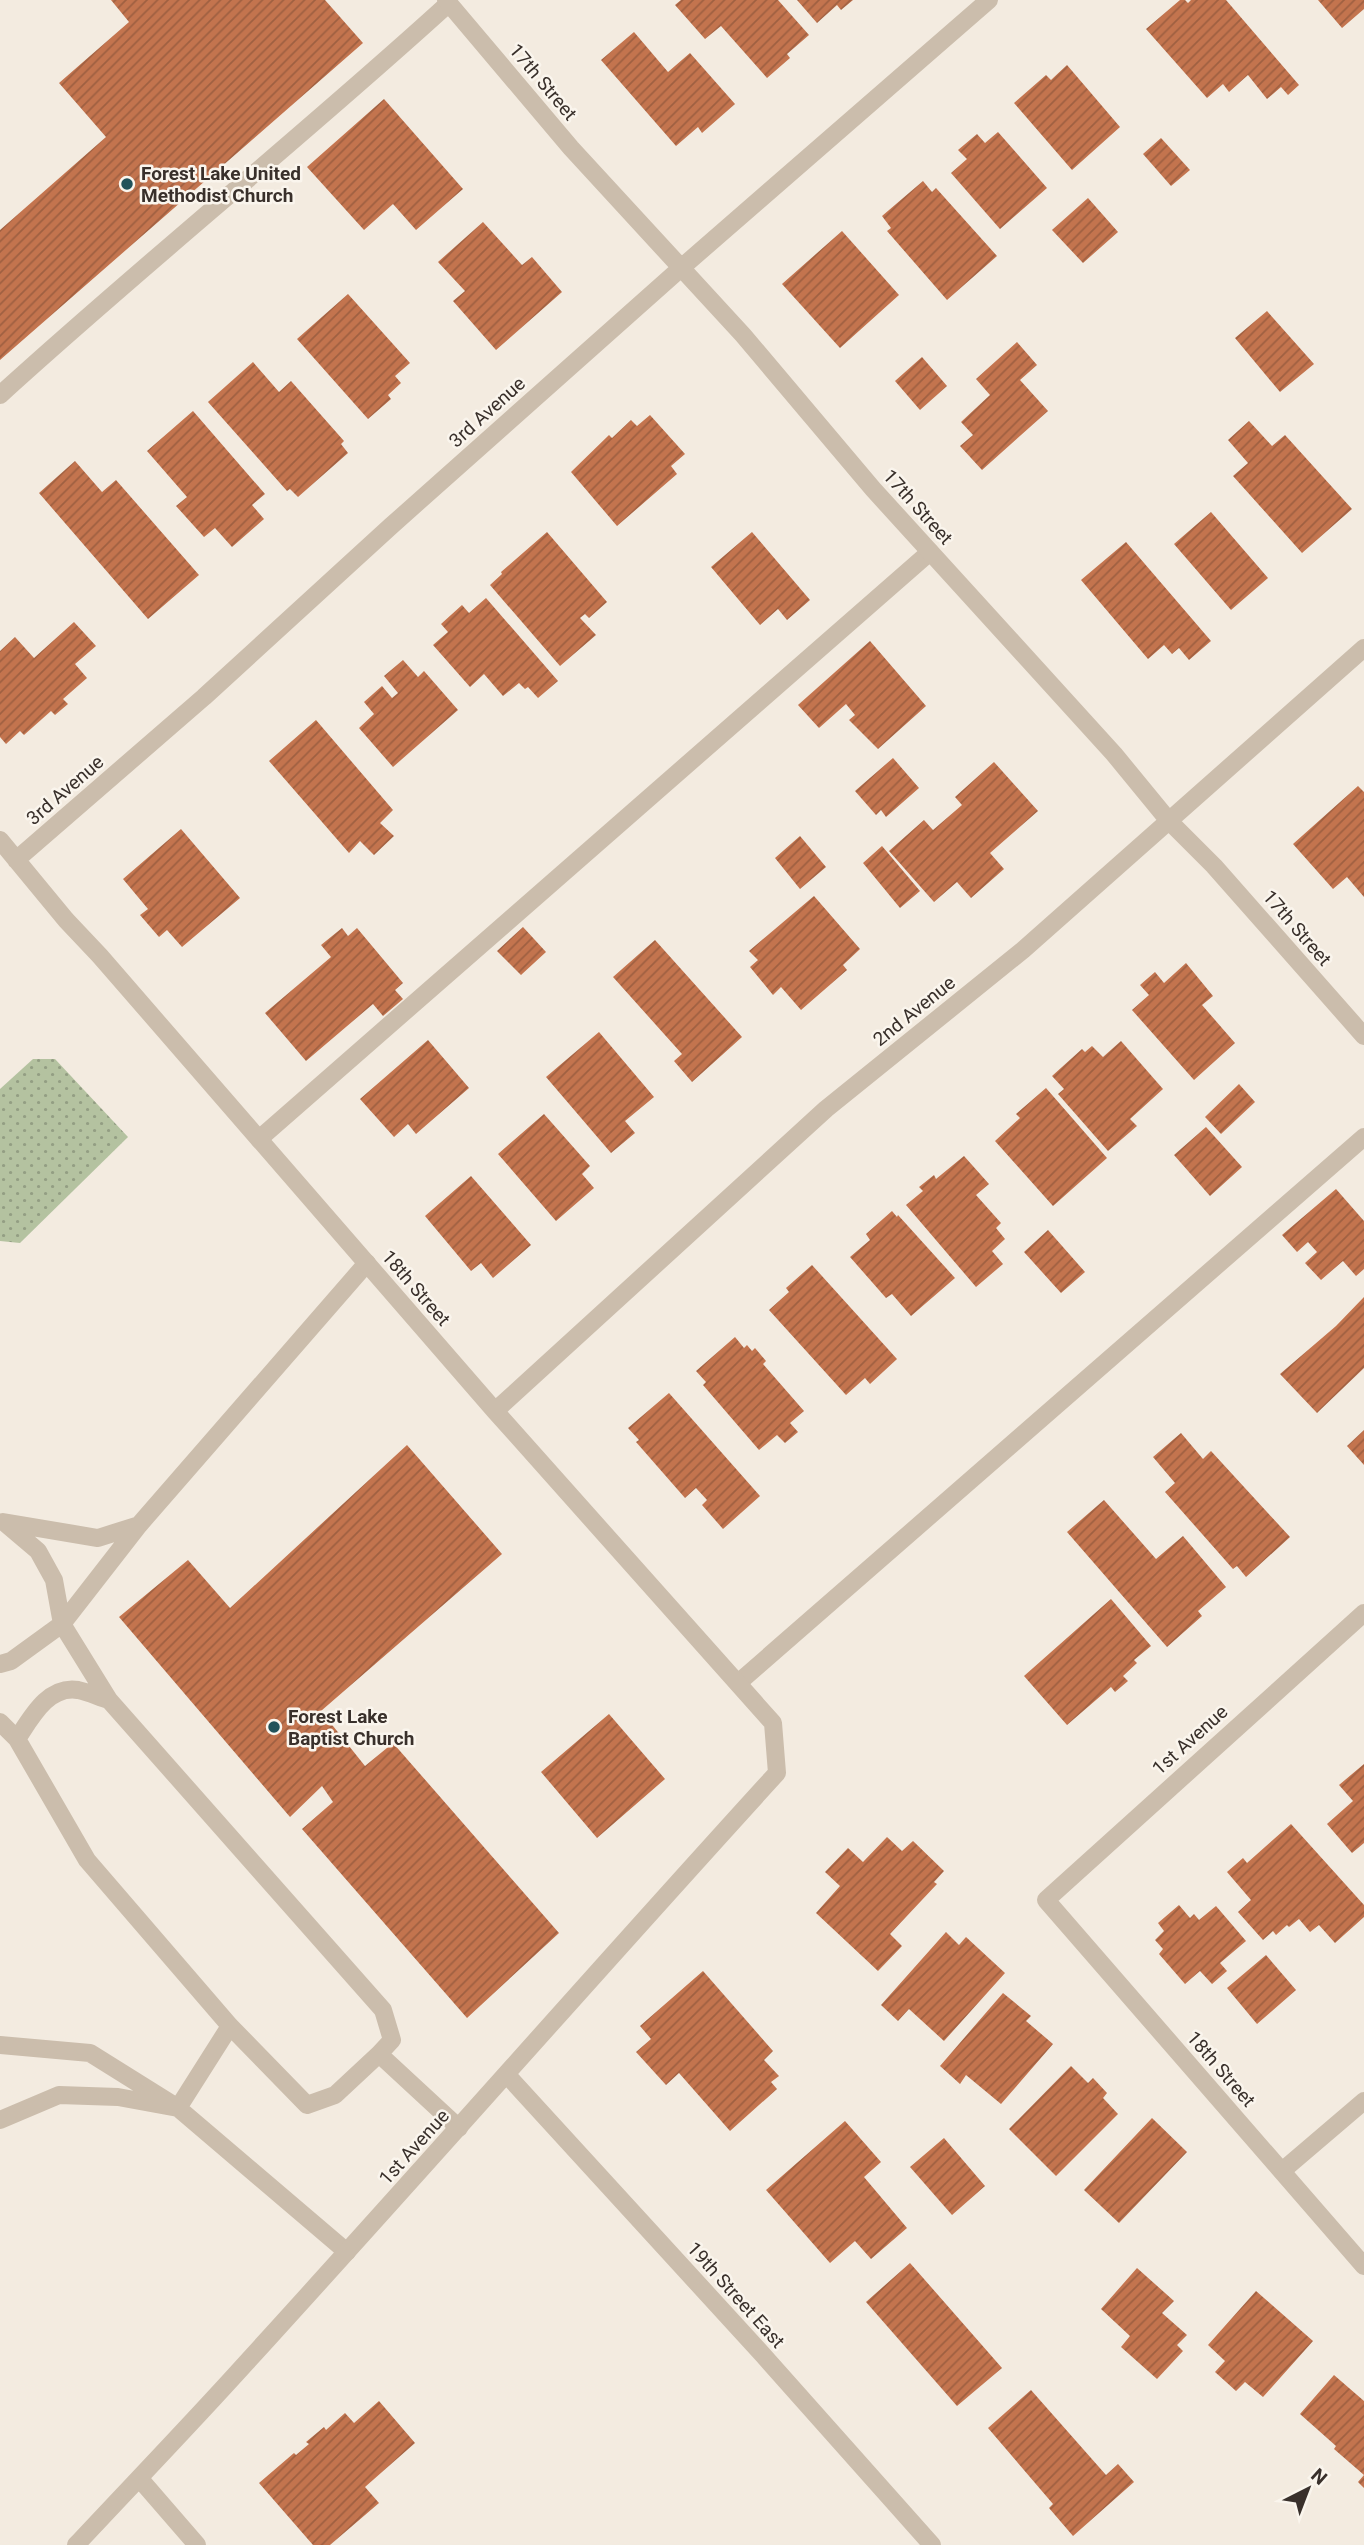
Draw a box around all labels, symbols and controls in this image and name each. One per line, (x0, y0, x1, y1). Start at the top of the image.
street label: 17th Street (504, 39, 582, 125)
place label: Forest Lake United Methodist Church (141, 162, 301, 207)
marker: Forest Lake United Methodist Church (119, 176, 135, 192)
street label: 3rd Avenue (444, 372, 530, 452)
street label: 17th Street (878, 465, 958, 549)
street label: 3rd Avenue (22, 750, 108, 830)
street label: 17th Street (1258, 885, 1336, 971)
street label: 2nd Avenue (868, 971, 960, 1051)
street label: 18th Street (377, 1245, 455, 1331)
street label: 1st Avenue (1148, 1700, 1232, 1780)
place label: Forest Lake Baptist Church (288, 1705, 414, 1750)
marker: Forest Lake Baptist Church (266, 1719, 282, 1735)
street label: 18th Street (1182, 2026, 1260, 2112)
street label: 1st Avenue (374, 2105, 454, 2189)
street label: 19th Street East (682, 2237, 790, 2353)
north arrow (1273, 2454, 1343, 2524)
text: N (1306, 2464, 1332, 2490)

